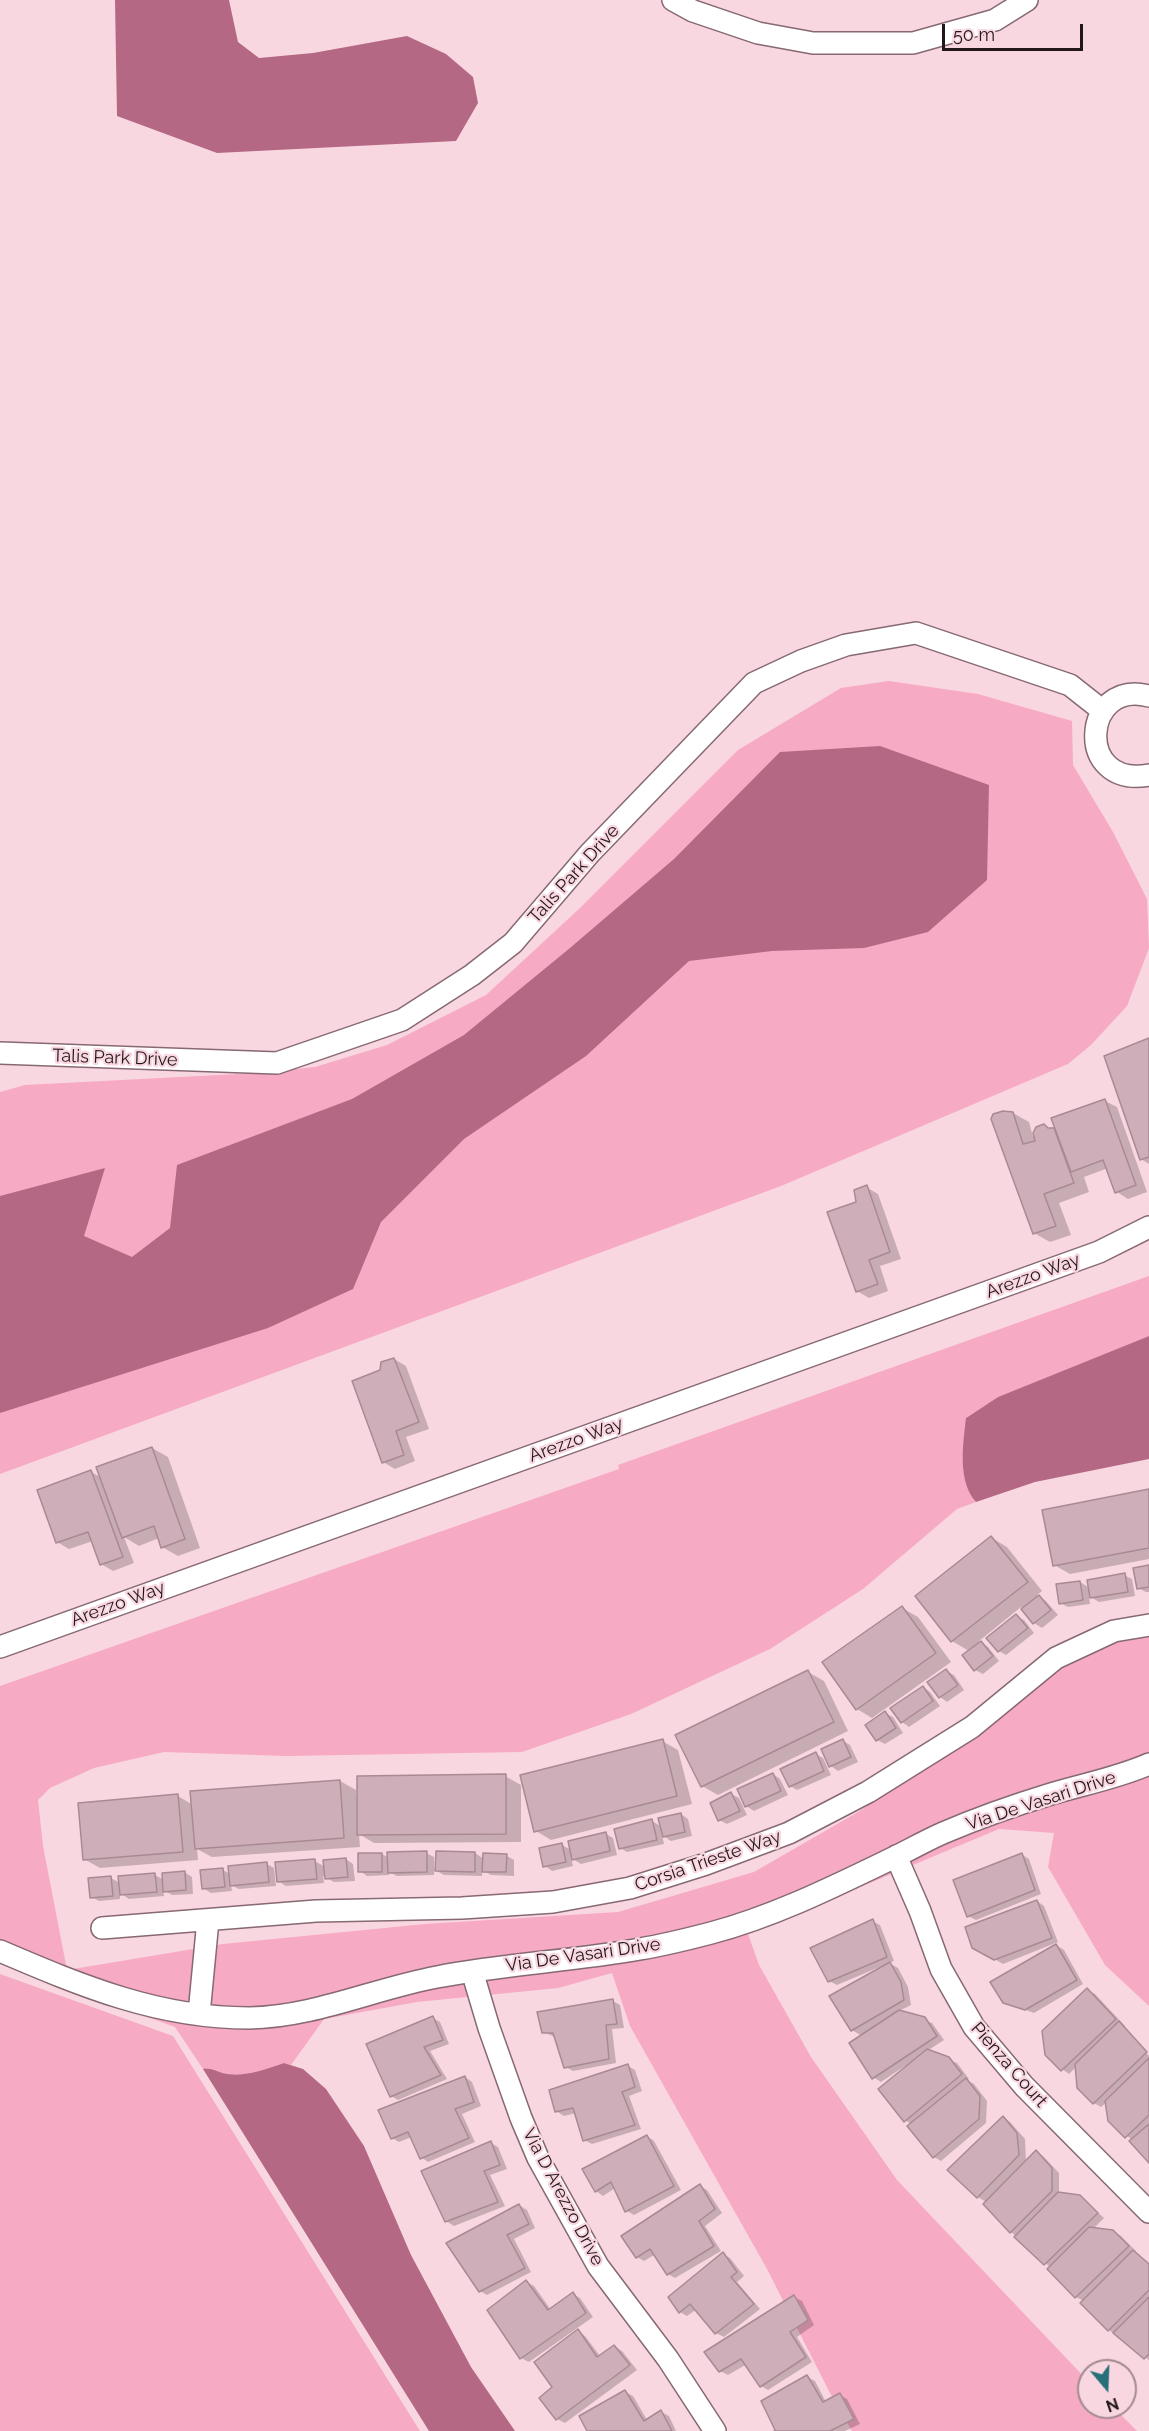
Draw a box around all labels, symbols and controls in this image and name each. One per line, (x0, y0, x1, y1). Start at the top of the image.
scale bar (945, 12, 1086, 50)
text: 50 m (953, 24, 995, 45)
street label: Talis Park Drive (524, 820, 624, 928)
street label: Talis Park Drive (52, 1045, 178, 1071)
street label: Arezzo Way (983, 1249, 1083, 1303)
street label: Arezzo Way (526, 1413, 626, 1467)
street label: Arezzo Way (68, 1577, 168, 1631)
street label: Via De Vasari Drive (964, 1767, 1118, 1835)
street label: Corsia Trieste Way (632, 1826, 784, 1896)
street label: Via De Vasari Drive (504, 1933, 662, 1977)
street label: Pienza Court (966, 2018, 1052, 2112)
street label: Via D Arezzo Drive (518, 2125, 608, 2269)
north arrow (1077, 2359, 1137, 2419)
text: N (1104, 2394, 1121, 2416)

